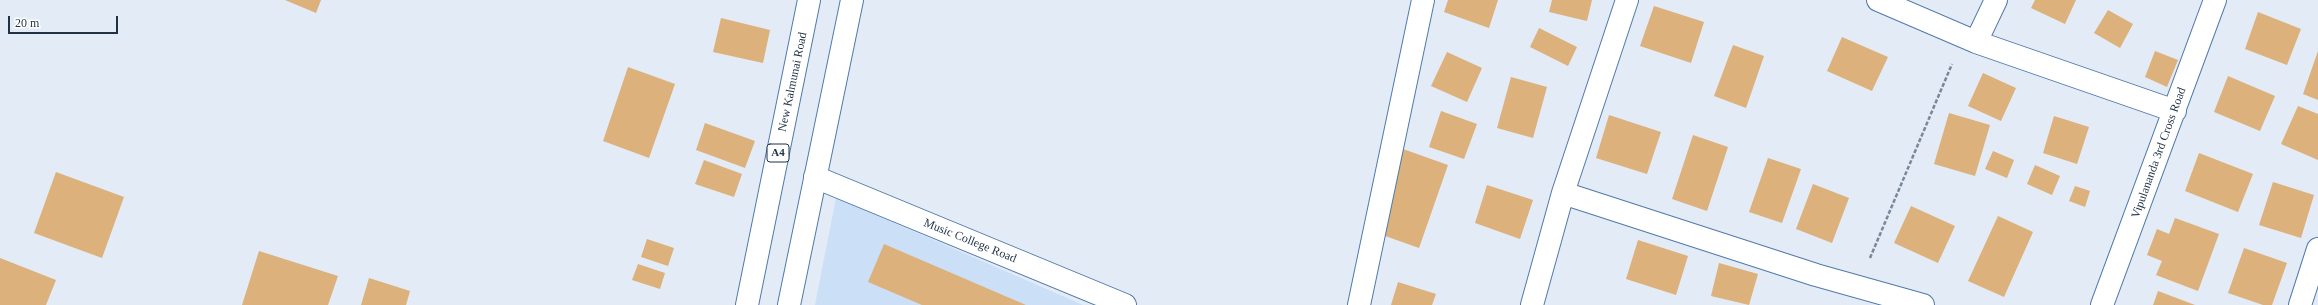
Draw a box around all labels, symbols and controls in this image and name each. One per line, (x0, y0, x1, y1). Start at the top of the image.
scale bar (10, 8, 120, 34)
text: 20 m (15, 16, 39, 30)
street label: New Kalmunai Road (775, 31, 811, 133)
street label: Vipulananda 3rd Cross Road (2129, 86, 2189, 220)
road number: A4 (767, 144, 789, 162)
street label: Music College Road (922, 216, 1018, 266)

